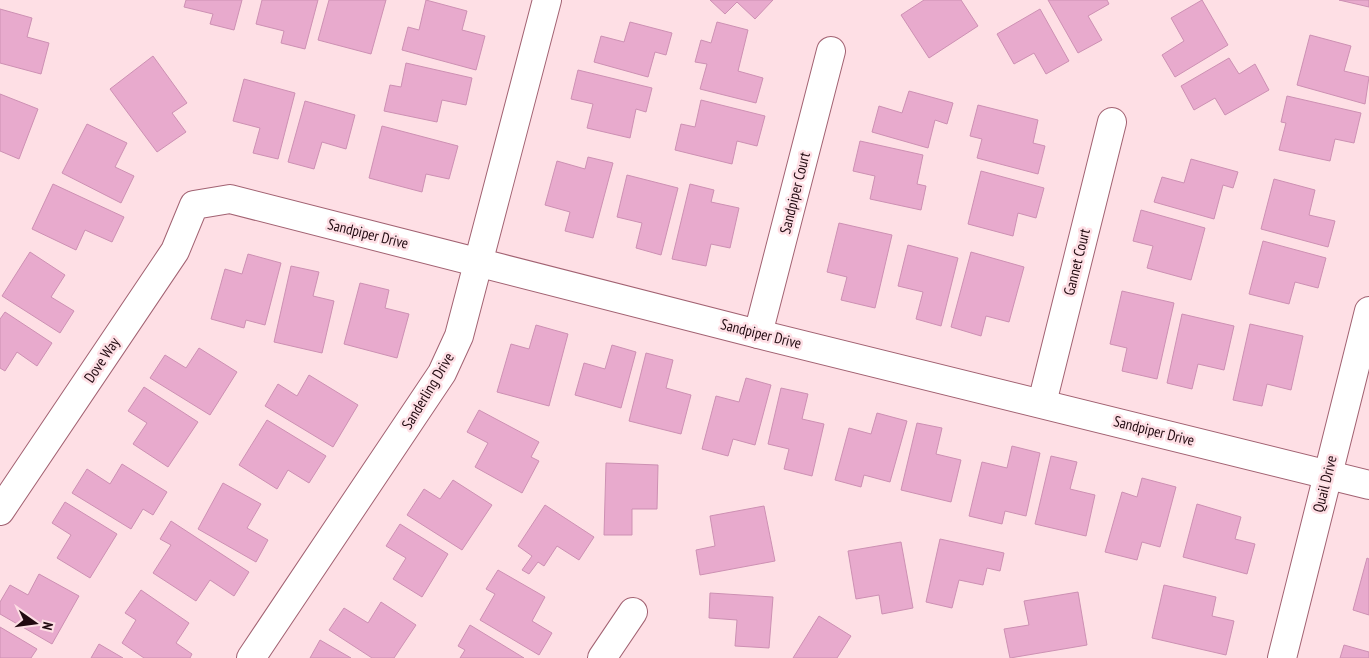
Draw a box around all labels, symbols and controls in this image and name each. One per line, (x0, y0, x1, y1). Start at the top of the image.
street label: Sandpiper Court (775, 150, 814, 236)
street label: Sandpiper Drive (326, 214, 410, 253)
street label: Gannet Court (1059, 227, 1094, 297)
street label: Sandpiper Drive (719, 314, 803, 353)
street label: Dove Way (80, 333, 124, 386)
street label: Sanderling Drive (397, 349, 458, 433)
street label: Sandpiper Drive (1112, 411, 1196, 450)
street label: Quail Drive (1308, 453, 1341, 514)
north arrow (10, 598, 60, 648)
text: N (38, 620, 57, 632)

